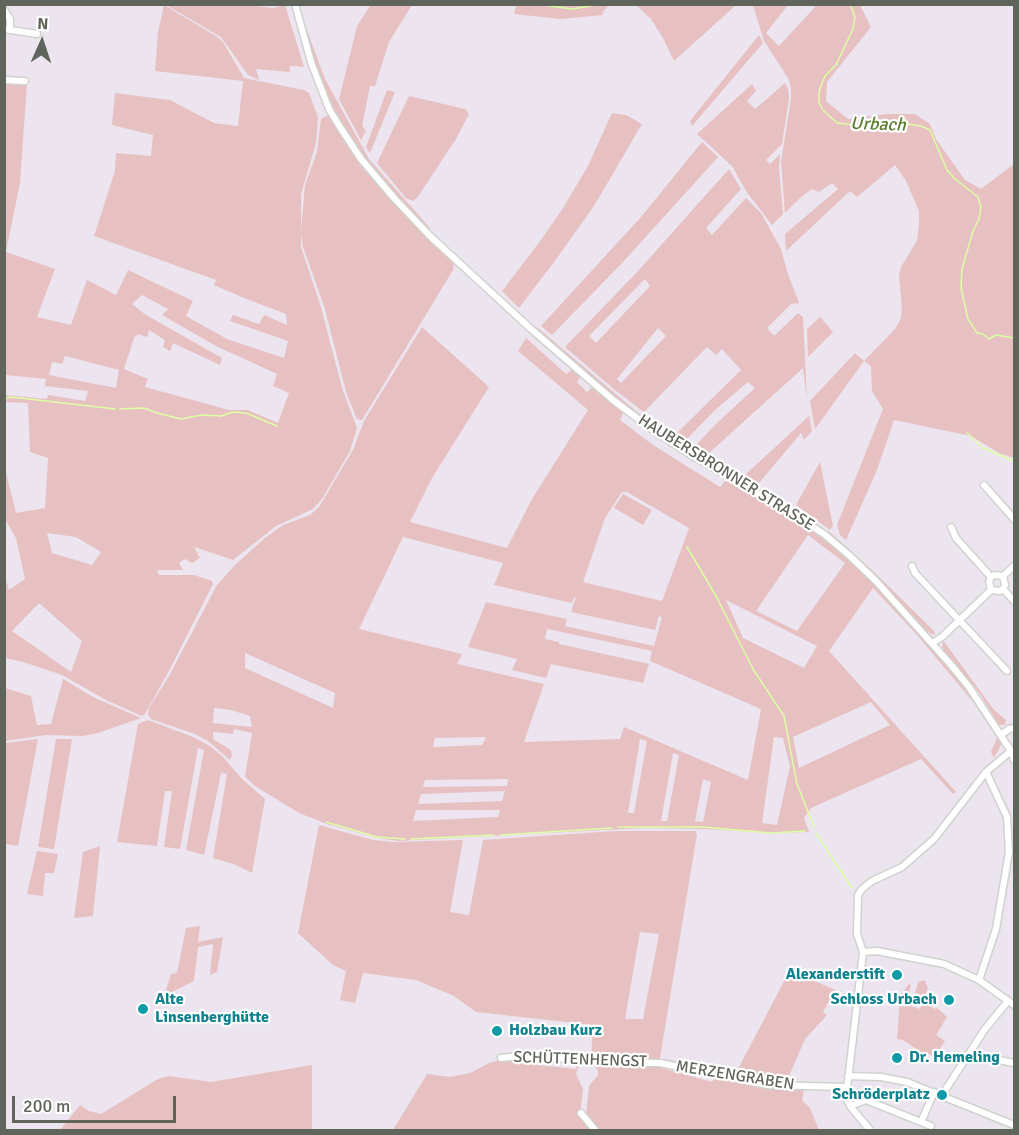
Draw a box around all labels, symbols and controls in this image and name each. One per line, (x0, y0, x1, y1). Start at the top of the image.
north arrow (12, 12, 72, 72)
text: N (37, 14, 49, 34)
water label: Urbach (850, 113, 906, 137)
street label: HAUBERSBRONNER STRASSE (634, 411, 818, 535)
place label: Alexanderstift (786, 965, 885, 985)
marker: Alexanderstift (890, 968, 904, 982)
place label: Alte Linsenberghütte (155, 990, 269, 1028)
place label: Schloss Urbach (831, 990, 937, 1010)
marker: Schloss Urbach (942, 993, 956, 1007)
marker: Alte Linsenberghütte (136, 1002, 150, 1016)
place label: Holzbau Kurz (509, 1021, 602, 1041)
marker: Holzbau Kurz (490, 1024, 504, 1038)
street label: SCHÜTTENHENGST (513, 1048, 647, 1072)
place label: Dr. Hemeling (909, 1048, 1000, 1068)
marker: Dr. Hemeling (890, 1051, 904, 1065)
street label: MERZENGRABEN (674, 1057, 796, 1095)
scale bar (15, 1084, 178, 1122)
place label: Schröderplatz (832, 1085, 930, 1105)
marker: Schröderplatz (935, 1088, 949, 1102)
text: 200 m (23, 1095, 70, 1117)

